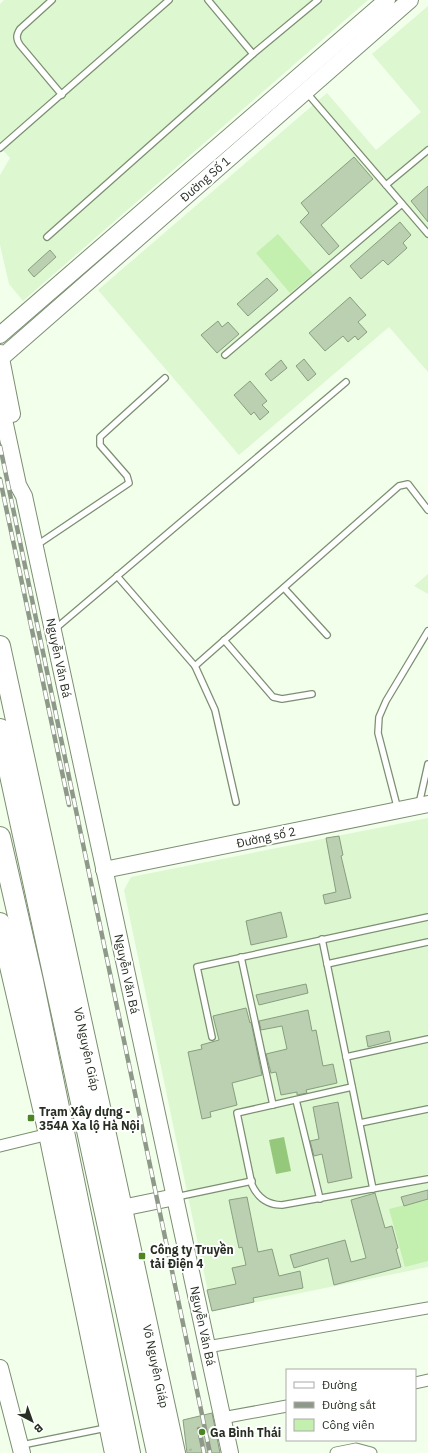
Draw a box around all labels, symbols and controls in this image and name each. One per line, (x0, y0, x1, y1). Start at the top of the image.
street label: Đường Số 1 (177, 153, 233, 205)
street label: Nguyễn Văn Bá (43, 617, 75, 700)
street label: Đường số 2 (235, 823, 297, 851)
street label: Nguyễn Văn Bá (111, 933, 143, 1016)
street label: Võ Nguyên Giáp (71, 1006, 103, 1092)
place label: Trạm Xây dựng - 354A Xa lộ Hà Nội (39, 1104, 140, 1133)
marker: Trạm Xây dựng - 354A Xa lộ Hà Nội (26, 1113, 36, 1123)
place label: Công ty Truyền tải Điện 4 (150, 1241, 234, 1271)
marker: Công ty Truyền tải Điện 4 (137, 1251, 147, 1261)
street label: Nguyễn Văn Bá (187, 1285, 219, 1368)
street label: Võ Nguyên Giáp (140, 1323, 172, 1409)
legend (286, 1369, 416, 1441)
text: Đường (322, 1377, 357, 1392)
text: Đường sắt (322, 1397, 376, 1412)
north arrow (12, 1401, 52, 1441)
text: Công viên (322, 1417, 374, 1432)
text: B (31, 1421, 46, 1436)
place label: Ga Bình Thái (210, 1425, 281, 1440)
marker: Ga Bình Thái (197, 1427, 207, 1437)

